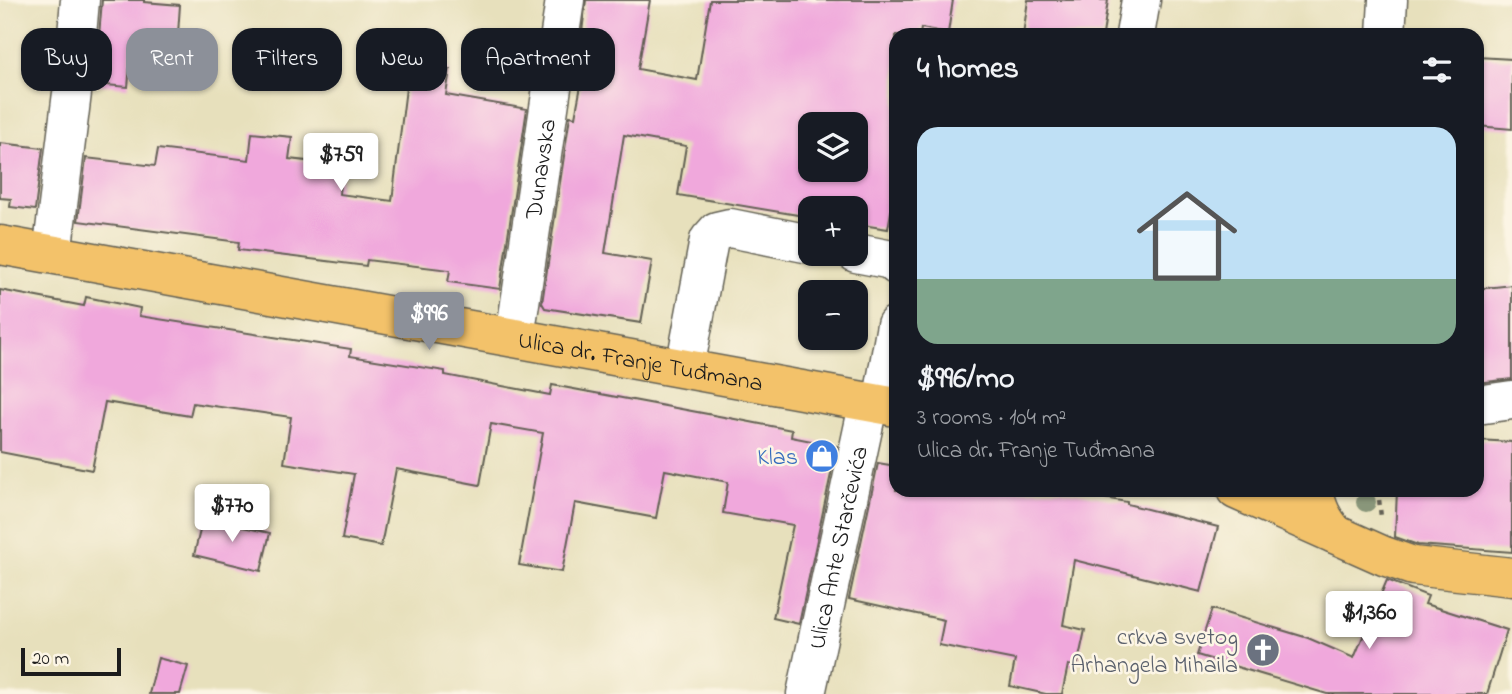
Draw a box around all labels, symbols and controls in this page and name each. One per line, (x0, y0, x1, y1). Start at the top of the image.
chip: Buy (21, 28, 112, 91)
chip: Rent (126, 28, 218, 91)
chip: Filters (232, 28, 342, 91)
chip: New (356, 28, 447, 91)
chip: Apartment (461, 28, 615, 91)
text: 4 homes (917, 48, 1019, 92)
icon: filters (1418, 51, 1456, 89)
map controls (798, 112, 868, 350)
button: layers (798, 112, 868, 182)
street label: Dunavska (518, 117, 567, 223)
pin: $759 (300, 134, 382, 193)
text: $759 (319, 139, 363, 172)
icon: home (1124, 173, 1250, 299)
button: + (798, 196, 868, 266)
button: − (798, 280, 868, 350)
pin: $996 (388, 292, 470, 352)
text: $996 (410, 298, 448, 331)
street label: Ulica dr. Franje Tuđmana (515, 324, 765, 403)
text: $996/mo (917, 358, 1015, 402)
text: 3 rooms · 104 m² (917, 402, 1066, 435)
text: Ulica dr. Franje Tuđmana (917, 435, 1155, 468)
shop icon: Klas (803, 437, 841, 475)
place label: Klas (757, 441, 798, 476)
street label: Ulica Ante Starčevića (801, 443, 879, 653)
pin: $770 (191, 484, 273, 544)
text: $770 (211, 490, 253, 523)
pin: $1,360 (1312, 592, 1426, 651)
text: $1,360 (1342, 597, 1396, 630)
place label: crkva svetog Arhangela Mihaila (1070, 621, 1238, 684)
church icon: crkva svetog Arhangela Mihaila (1244, 631, 1282, 669)
scale bar (21, 645, 121, 677)
text: 20 m (32, 646, 69, 673)

